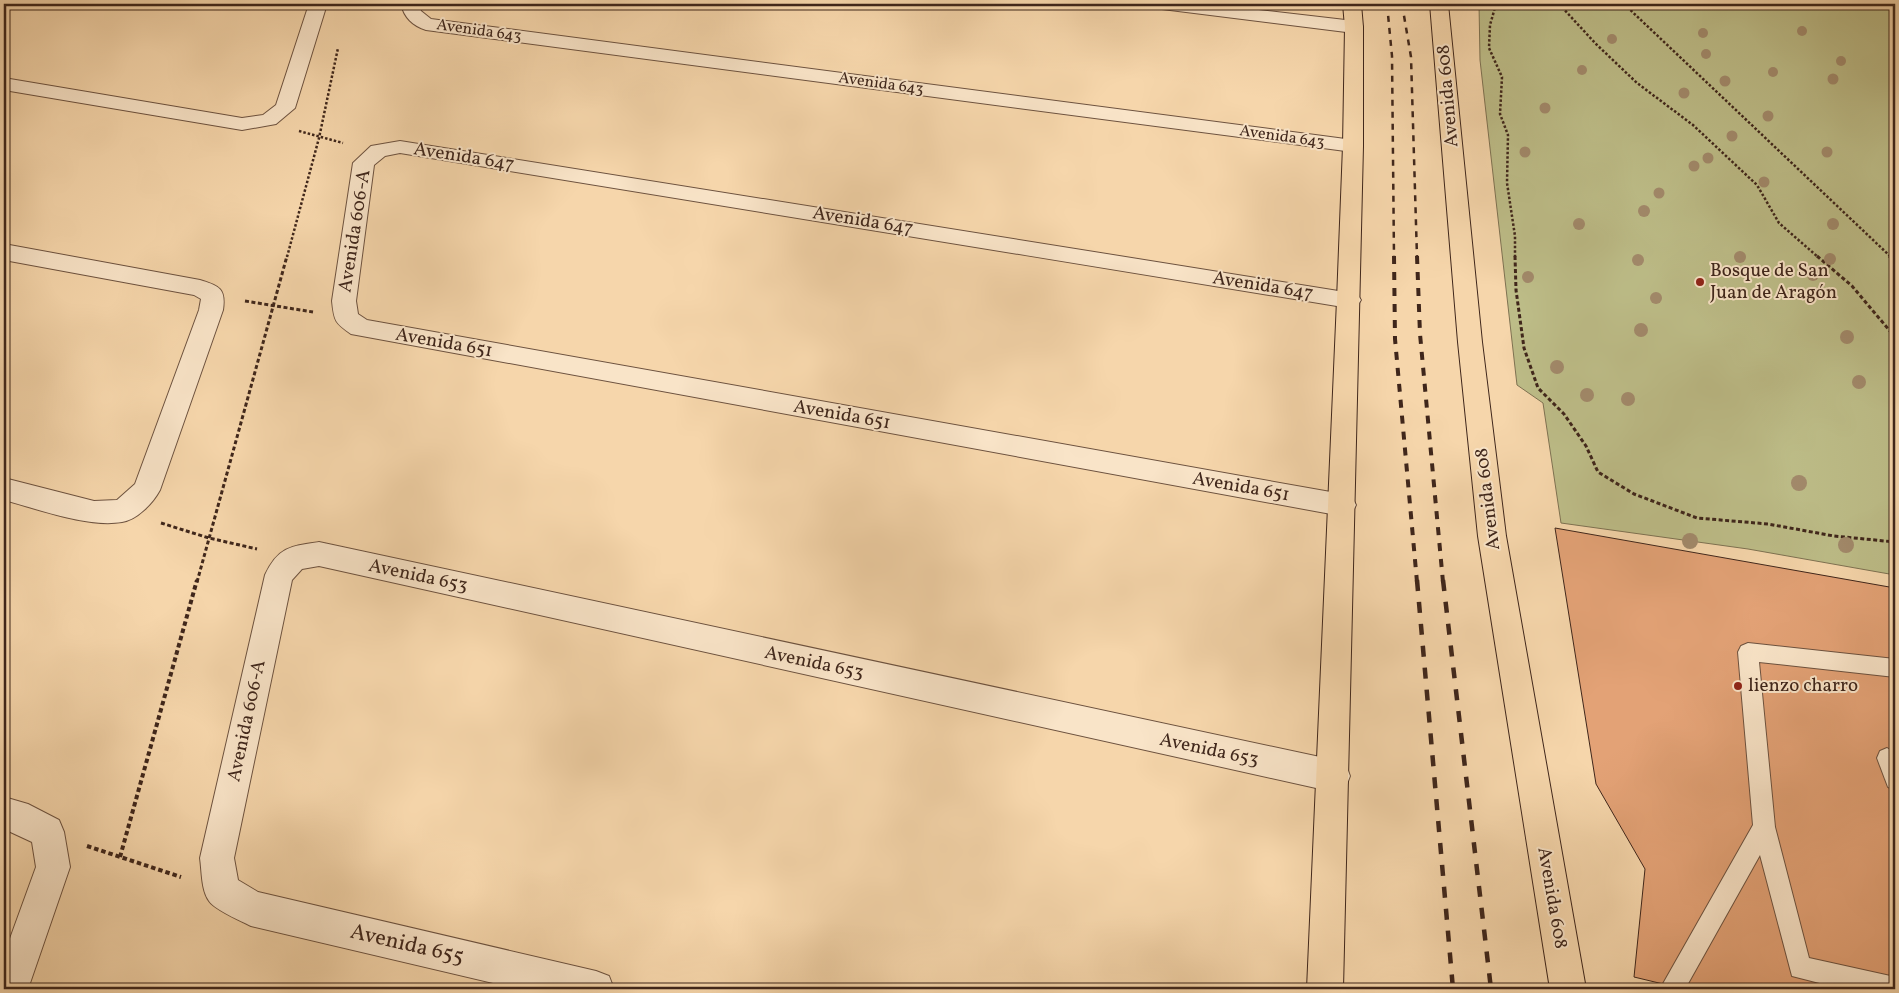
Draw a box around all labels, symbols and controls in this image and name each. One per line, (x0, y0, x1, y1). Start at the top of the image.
street label: Avenida 643 (435, 14, 523, 48)
street label: Avenida 608 (1431, 44, 1465, 148)
street label: Avenida 643 (837, 67, 925, 101)
street label: Avenida 643 (1238, 120, 1326, 154)
street label: Avenida 647 (412, 136, 516, 178)
street label: Avenida 606-A (332, 168, 378, 294)
street label: Avenida 647 (811, 200, 915, 242)
place label: Bosque de San Juan de Aragón (1710, 258, 1837, 306)
street label: Avenida 647 (1211, 265, 1315, 307)
marker: Bosque de San Juan de Aragón (1694, 276, 1706, 288)
street label: Avenida 651 (393, 322, 495, 364)
street label: Avenida 651 (791, 394, 893, 436)
street label: Avenida 608 (1469, 446, 1507, 552)
street label: Avenida 651 (1190, 466, 1292, 508)
street label: Avenida 653 (366, 553, 470, 599)
street label: Avenida 653 (762, 640, 866, 686)
street label: Avenida 606-A (221, 658, 273, 784)
place label: lienzo charro (1748, 673, 1858, 699)
marker: lienzo charro (1732, 680, 1744, 692)
street label: Avenida 653 (1157, 727, 1261, 773)
street label: Avenida 608 (1530, 845, 1574, 951)
street label: Avenida 655 (347, 917, 467, 973)

